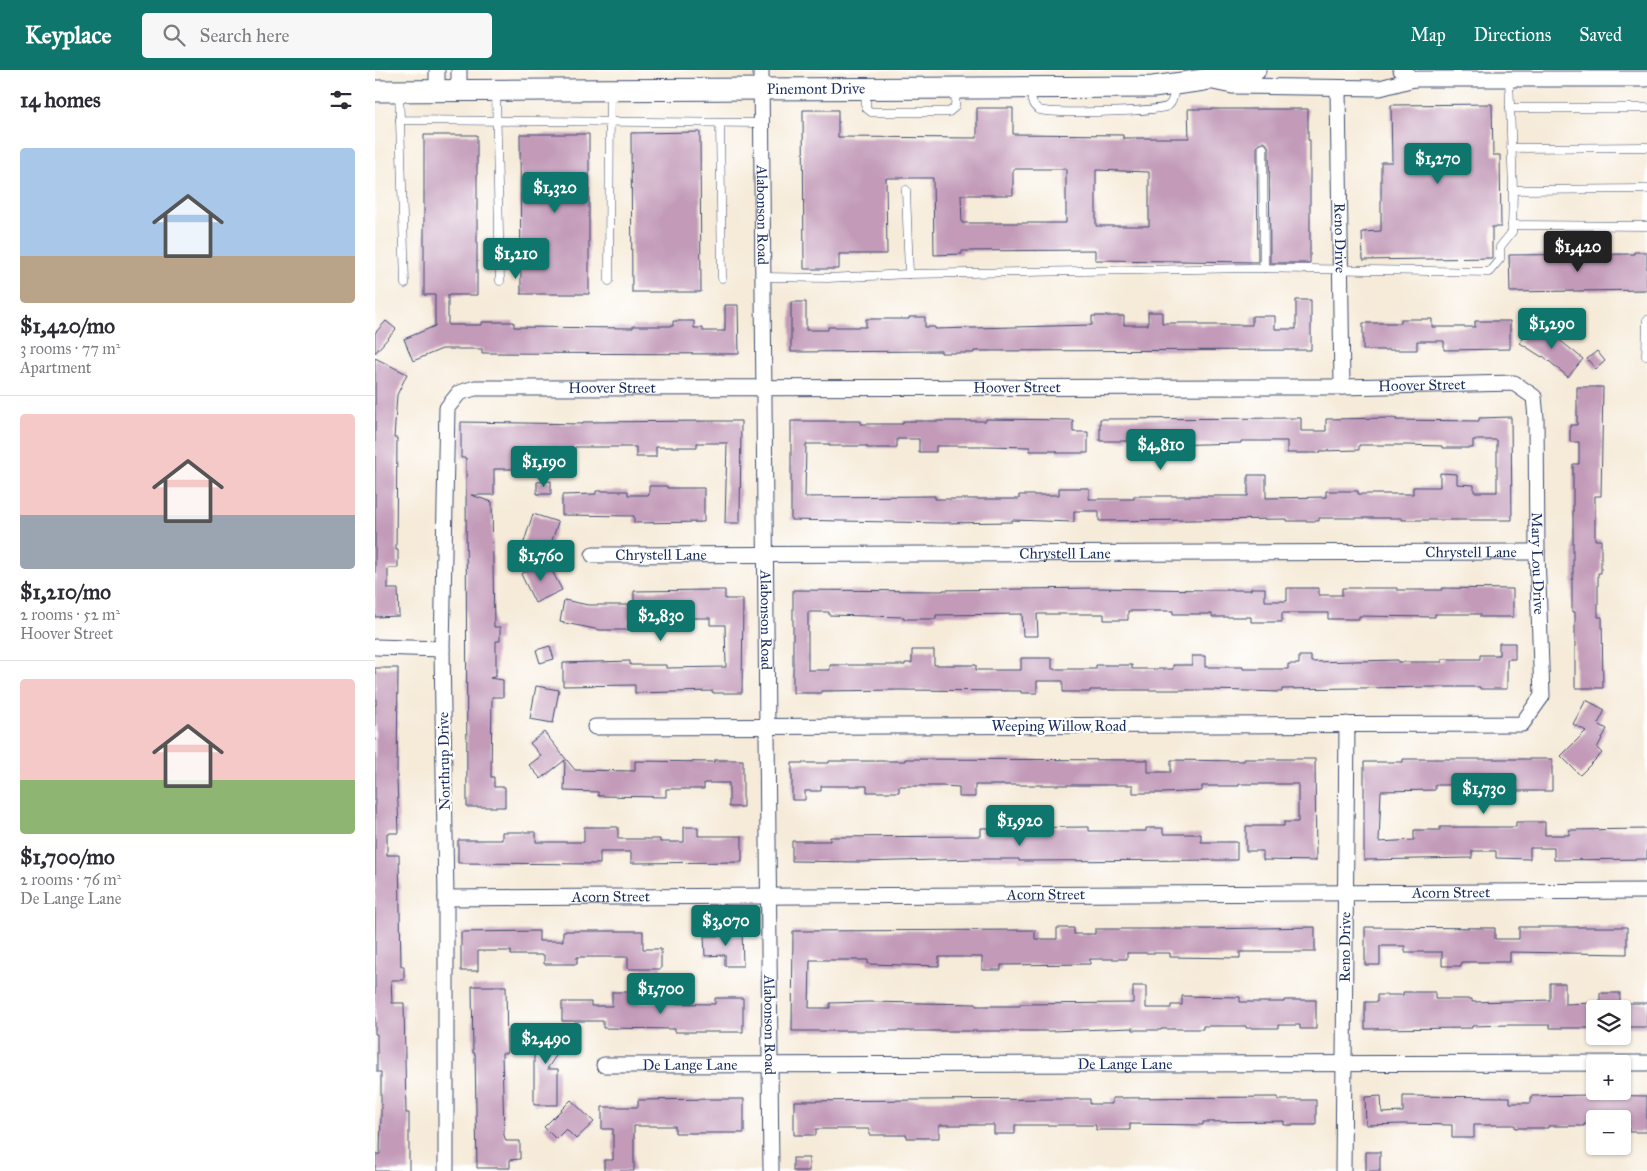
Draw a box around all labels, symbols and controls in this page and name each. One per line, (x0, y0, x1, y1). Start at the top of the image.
search box (142, 13, 492, 58)
text: Keyplace (25, 20, 112, 50)
icon: search (160, 21, 188, 49)
text: Search here (200, 24, 289, 47)
text: Map (1410, 24, 1446, 46)
text: Directions (1474, 24, 1551, 46)
text: Saved (1579, 24, 1622, 46)
street label: Pinemont Drive (767, 79, 865, 98)
icon: filters (327, 86, 355, 114)
text: 14 homes (20, 87, 101, 113)
pin: $1,270 (1397, 142, 1479, 185)
text: $1,270 (1415, 149, 1461, 168)
street label: Alabonson Road (753, 164, 772, 266)
pin: $1,320 (514, 172, 596, 214)
text: $1,320 (533, 178, 577, 197)
icon: home (143, 181, 233, 271)
street label: Reno Drive (1331, 203, 1349, 273)
pin: $1,420 (1537, 230, 1619, 273)
text: $1,420 (1555, 237, 1601, 256)
pin: $1,210 (475, 238, 557, 280)
text: $1,210 (494, 244, 538, 263)
pin: $1,290 (1511, 308, 1593, 350)
text: $1,420/mo (20, 313, 115, 339)
text: $1,290 (1529, 314, 1575, 333)
text: 3 rooms · 77 m² (20, 339, 120, 358)
text: Apartment (20, 358, 92, 377)
street label: Hoover Street (1378, 375, 1467, 395)
street label: Hoover Street (973, 378, 1061, 396)
street label: Hoover Street (568, 379, 656, 397)
pin: $4,810 (1120, 428, 1202, 471)
text: $4,810 (1137, 435, 1185, 454)
icon: home (143, 446, 233, 536)
pin: $1,190 (503, 446, 585, 488)
text: $1,190 (522, 452, 566, 471)
street label: Mary Lou Drive (1528, 512, 1548, 615)
pin: $1,760 (500, 540, 582, 582)
street label: Chrystell Lane (1425, 543, 1517, 561)
street label: Chrystell Lane (1019, 544, 1111, 563)
text: $1,760 (518, 546, 564, 565)
street label: Chrystell Lane (615, 546, 707, 564)
street label: Alabonson Road (757, 569, 775, 671)
text: $1,210/mo (20, 579, 111, 605)
pin: $2,830 (620, 600, 702, 642)
text: 2 rooms · 52 m² (20, 605, 120, 624)
text: $2,830 (638, 606, 684, 625)
text: Hoover Street (20, 624, 113, 643)
icon: home (143, 711, 233, 801)
street label: Northrup Drive (434, 712, 454, 810)
street label: Weeping Willow Road (991, 717, 1127, 735)
pin: $1,730 (1443, 772, 1525, 815)
text: $1,730 (1462, 779, 1506, 798)
pin: $1,920 (979, 804, 1061, 847)
text: $1,920 (997, 811, 1043, 830)
text: $1,700/mo (20, 844, 115, 870)
text: 2 rooms · 76 m² (20, 870, 121, 889)
street label: Acorn Street (1411, 883, 1491, 902)
street label: Acorn Street (1006, 885, 1086, 904)
street label: Acorn Street (571, 887, 651, 906)
text: De Lange Lane (20, 889, 121, 908)
pin: $3,070 (685, 904, 767, 947)
text: $3,070 (702, 911, 750, 930)
street label: Reno Drive (1336, 912, 1354, 982)
pin: $1,700 (620, 972, 702, 1015)
street label: Alabonson Road (760, 974, 779, 1076)
text: $1,700 (638, 979, 684, 998)
map controls (1586, 1000, 1631, 1155)
button: layers (1586, 1000, 1631, 1045)
pin: $2,490 (505, 1022, 587, 1065)
text: $2,490 (521, 1029, 571, 1048)
street label: De Lange Lane (1077, 1055, 1173, 1073)
button: + (1586, 1055, 1631, 1100)
street label: De Lange Lane (642, 1056, 738, 1074)
button: − (1586, 1110, 1631, 1155)

